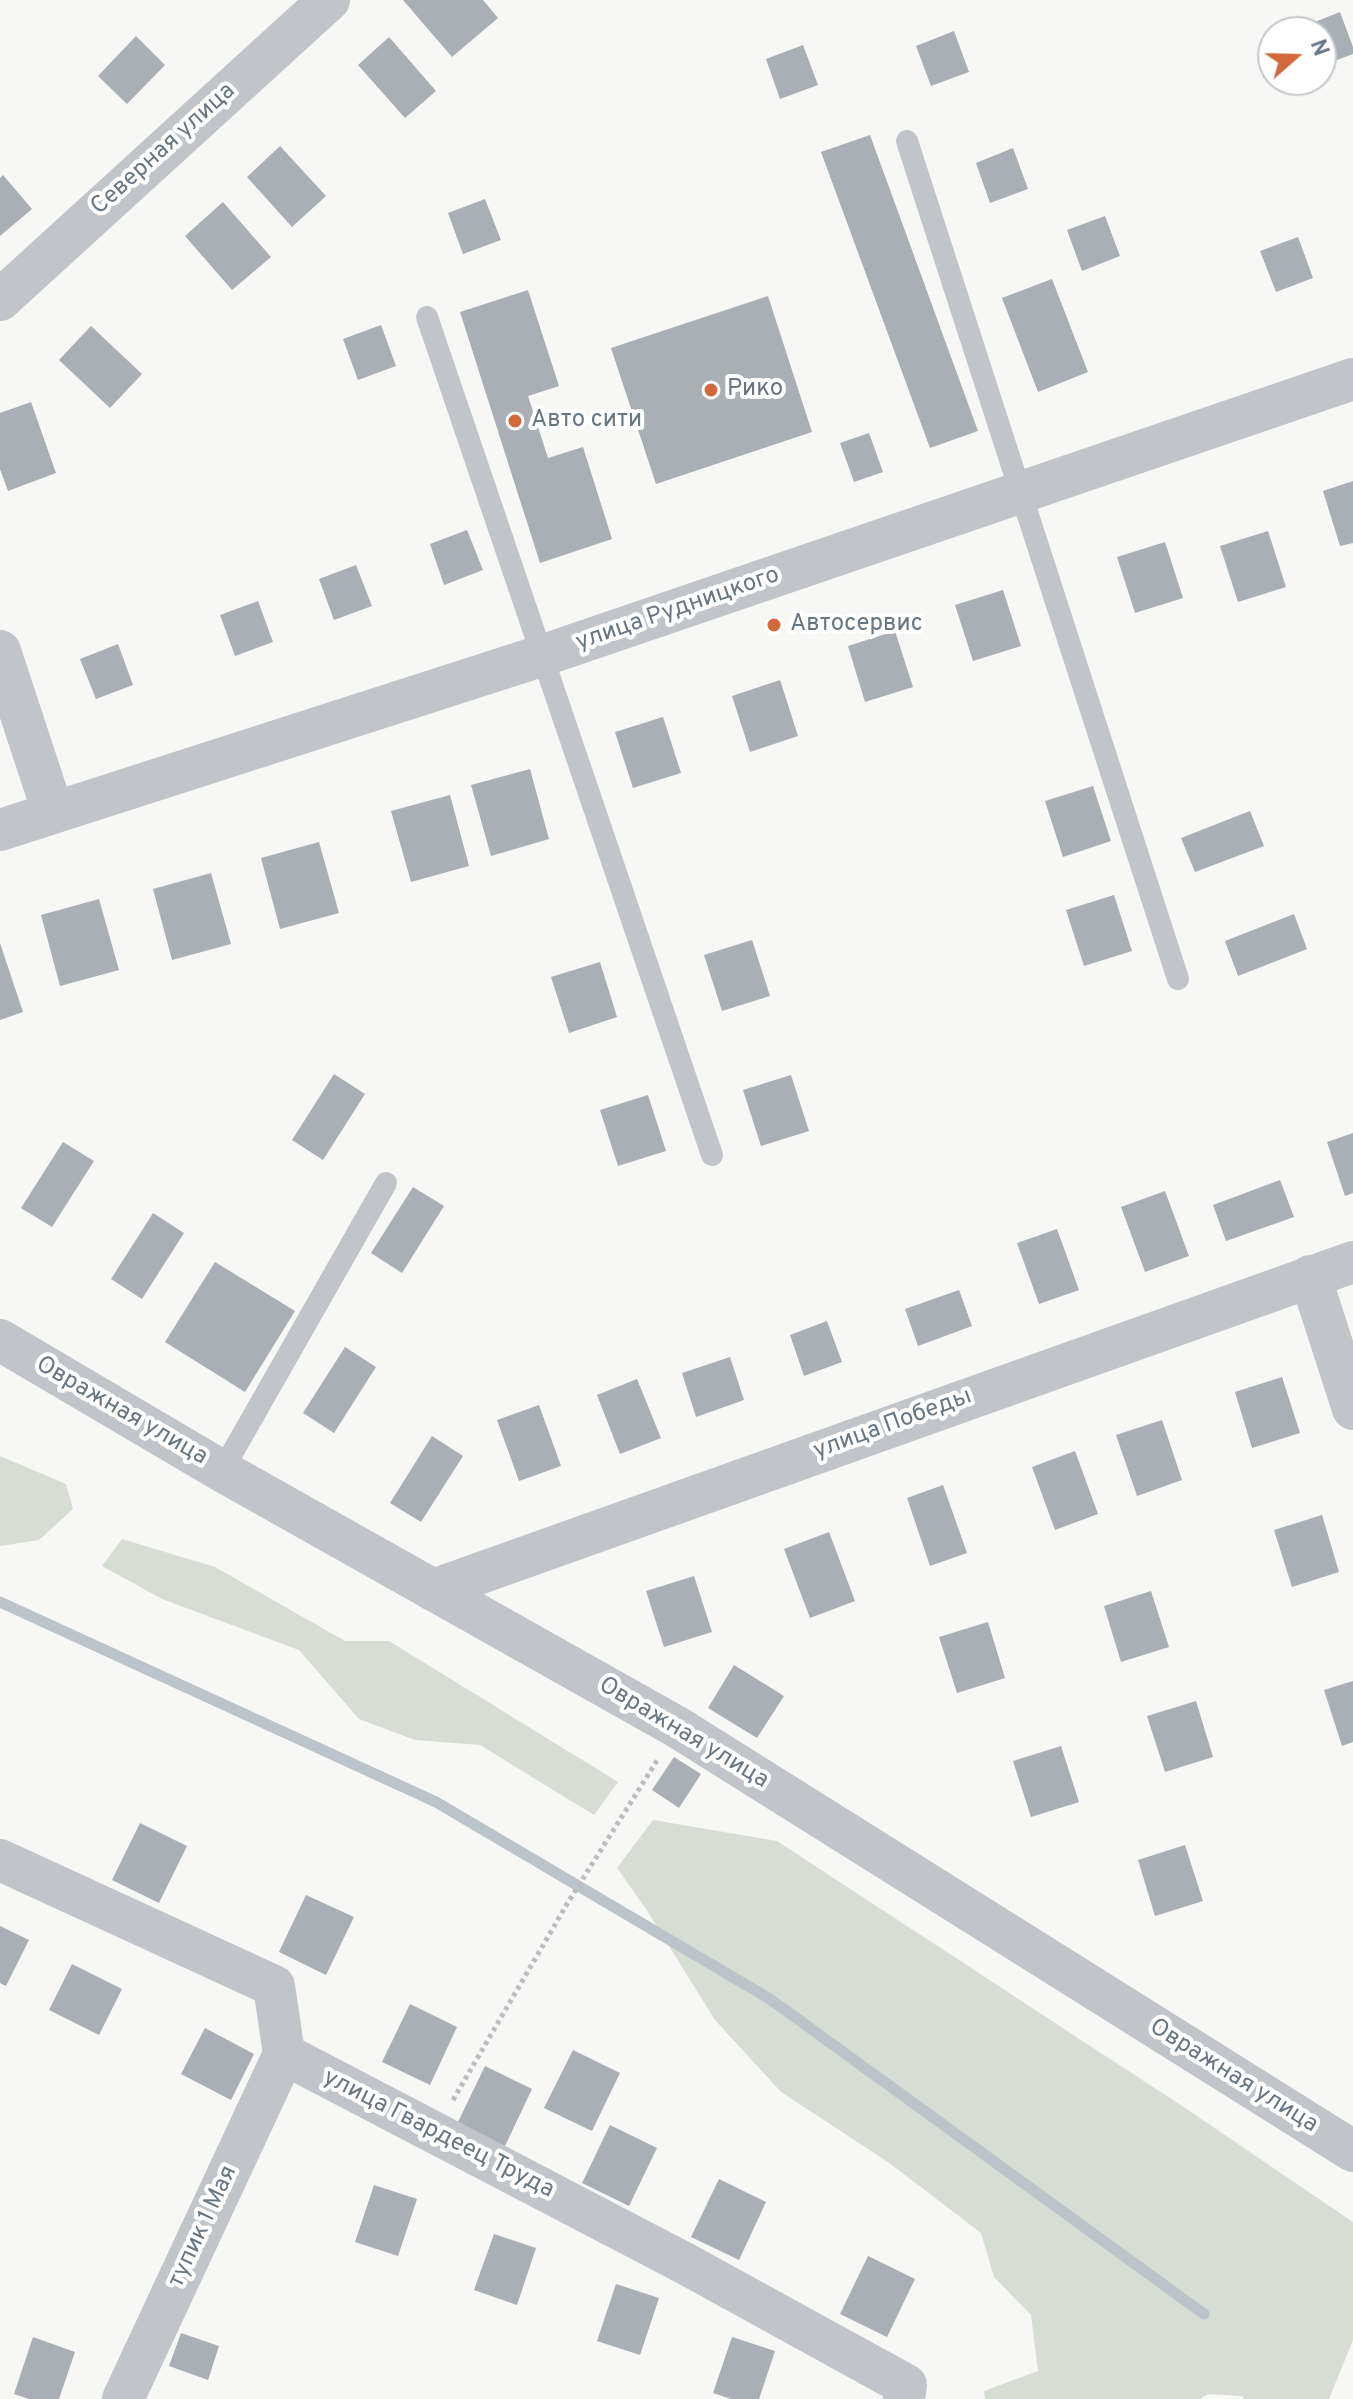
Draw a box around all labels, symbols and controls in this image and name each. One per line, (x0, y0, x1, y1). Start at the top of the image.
north arrow (1257, 16, 1337, 96)
text: N (1303, 36, 1334, 60)
street label: Северная улица (86, 78, 242, 222)
place label: Рико (727, 376, 783, 404)
marker: Рико (702, 381, 720, 399)
place label: Авто сити (531, 407, 642, 435)
marker: Авто сити (506, 412, 524, 430)
street label: улица Рудницкого (573, 562, 783, 658)
place label: Автосервис (790, 611, 923, 639)
marker: Автосервис (765, 616, 783, 634)
street label: Овражная улица (30, 1351, 212, 1473)
street label: улица Победы (810, 1383, 976, 1467)
street label: Овражная улица (593, 1672, 773, 1796)
street label: Овражная улица (1143, 2014, 1323, 2140)
street label: улица Гвардеец Труда (318, 2064, 558, 2206)
street label: тупик 1 Мая (163, 2162, 245, 2292)

